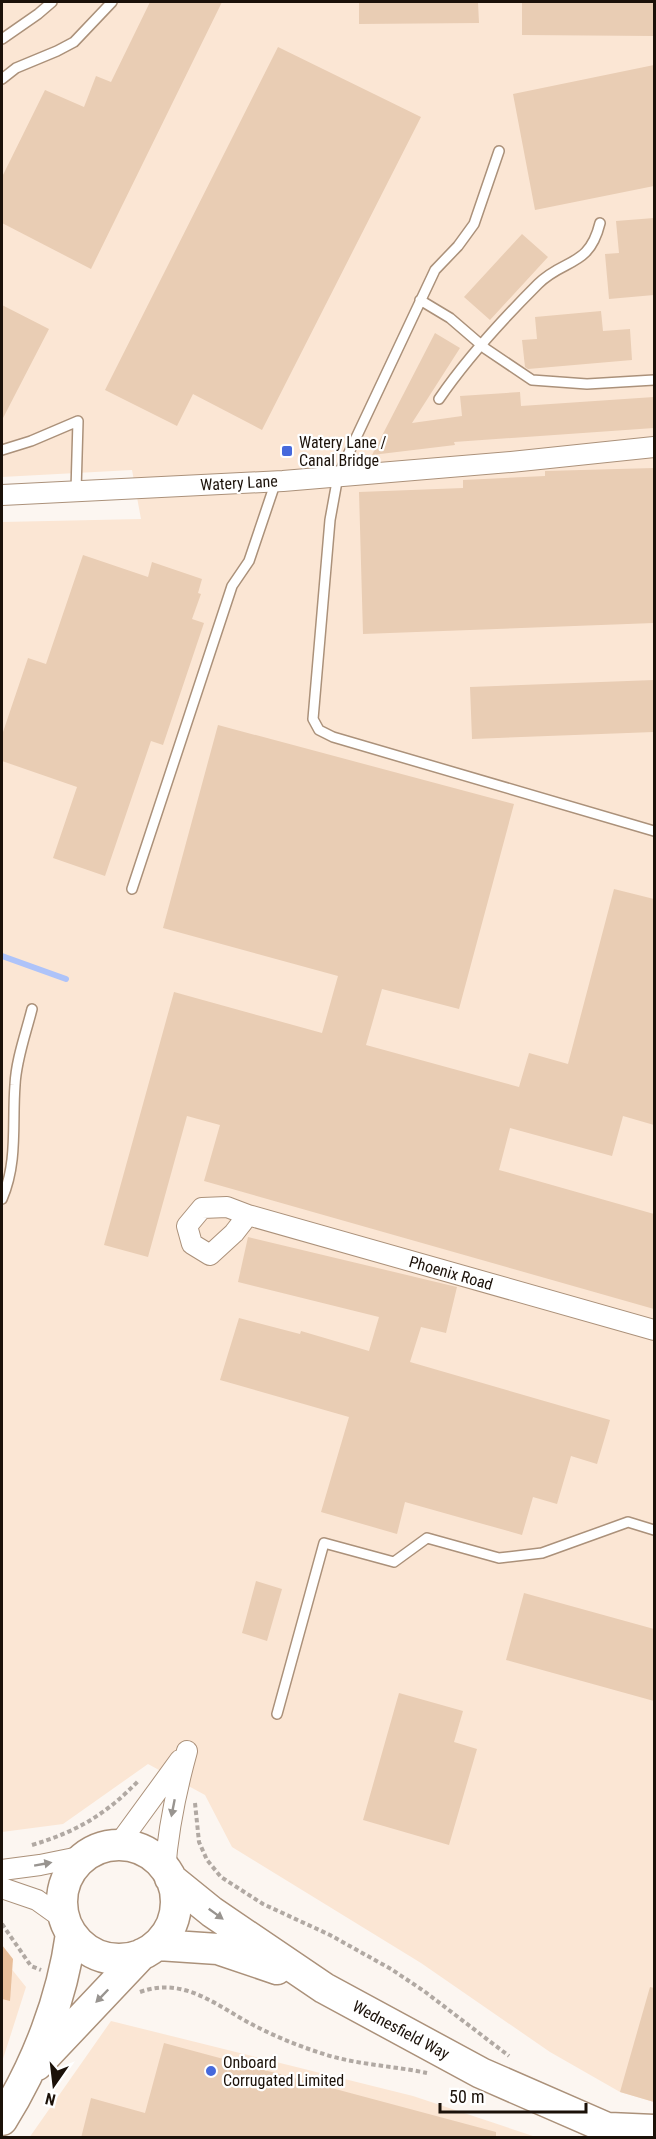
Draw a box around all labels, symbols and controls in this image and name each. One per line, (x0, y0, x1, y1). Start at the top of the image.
place label: Watery Lane / Canal Bridge (299, 433, 386, 470)
marker: Watery Lane / Canal Bridge (280, 444, 294, 458)
street label: Watery Lane (200, 471, 278, 495)
street label: Phoenix Road (407, 1252, 495, 1294)
one-way arrow (168, 1798, 177, 1817)
one-way arrow (34, 1860, 53, 1869)
one-way arrow (207, 1908, 223, 1920)
one-way arrow (95, 1989, 109, 2003)
street label: Wednesfield Way (349, 1997, 453, 2064)
place label: Onboard Corrugated Limited (223, 2053, 344, 2090)
north arrow (24, 2055, 84, 2115)
marker: Onboard Corrugated Limited (204, 2064, 218, 2078)
scale bar (440, 2076, 586, 2114)
text: 50 m (449, 2086, 484, 2107)
text: N (43, 2089, 58, 2109)

